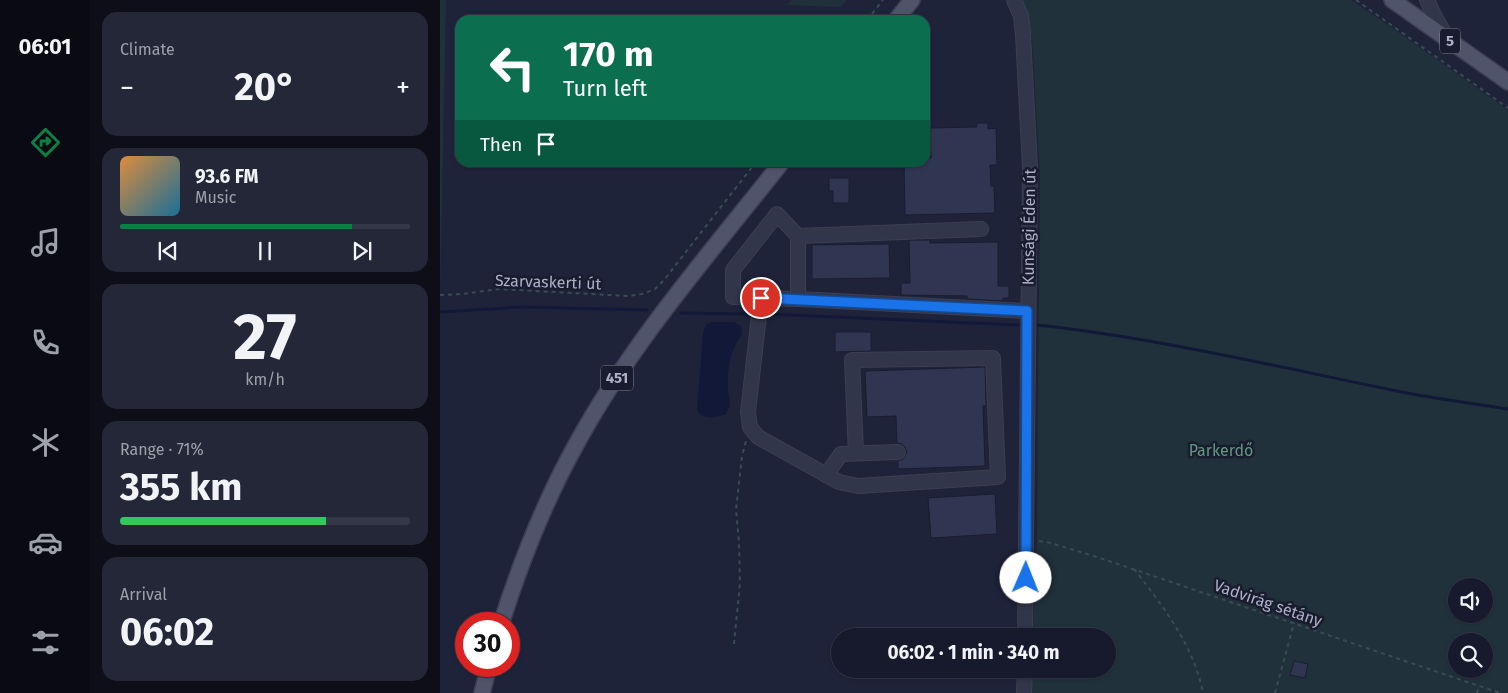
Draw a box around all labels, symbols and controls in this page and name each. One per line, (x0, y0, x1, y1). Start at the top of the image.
road number: 5 (1440, 28, 1460, 54)
text: 06:01 (18, 33, 72, 60)
text: 170 m (563, 33, 654, 75)
icon: left (480, 35, 545, 100)
text: Climate (120, 40, 175, 59)
text: 20° (234, 64, 296, 110)
text: − (120, 71, 134, 104)
text: + (396, 71, 410, 104)
text: Turn left (563, 75, 647, 102)
icon: directions (28, 125, 63, 160)
icon: arrive (532, 130, 560, 158)
text: Then (480, 133, 522, 156)
text: 93.6 FM (195, 165, 258, 188)
street label: Kunsági Éden út (1017, 169, 1040, 285)
text: Music (195, 188, 236, 207)
icon: music (28, 225, 63, 260)
icon: previous (154, 237, 182, 265)
icon: pause (251, 237, 279, 265)
icon: next (348, 237, 376, 265)
street label: Szarvaskerti út (495, 271, 602, 293)
pin (740, 277, 782, 319)
icon: arrive (747, 284, 775, 312)
text: 27 (233, 298, 297, 376)
icon: phone (28, 325, 63, 360)
road number: 451 (601, 366, 633, 390)
text: km/h (245, 370, 285, 389)
icon: climate (28, 425, 63, 460)
text: Range · 71% (120, 440, 204, 459)
park label: Parkerdő (1189, 441, 1253, 460)
text: 355 km (120, 464, 242, 510)
icon: car (28, 525, 63, 560)
position arrow (999, 551, 1051, 603)
street label: Vadvirág sétány (1211, 576, 1325, 630)
map controls (1448, 578, 1493, 678)
button: sound (1448, 578, 1493, 623)
text: Arrival (120, 585, 167, 604)
text: 06:02 (120, 609, 214, 655)
speed limit sign: 30 (455, 612, 520, 677)
icon: filters (28, 625, 63, 660)
button: search (1448, 633, 1493, 678)
text: 06:02 · 1 min · 340 m (887, 641, 1060, 664)

